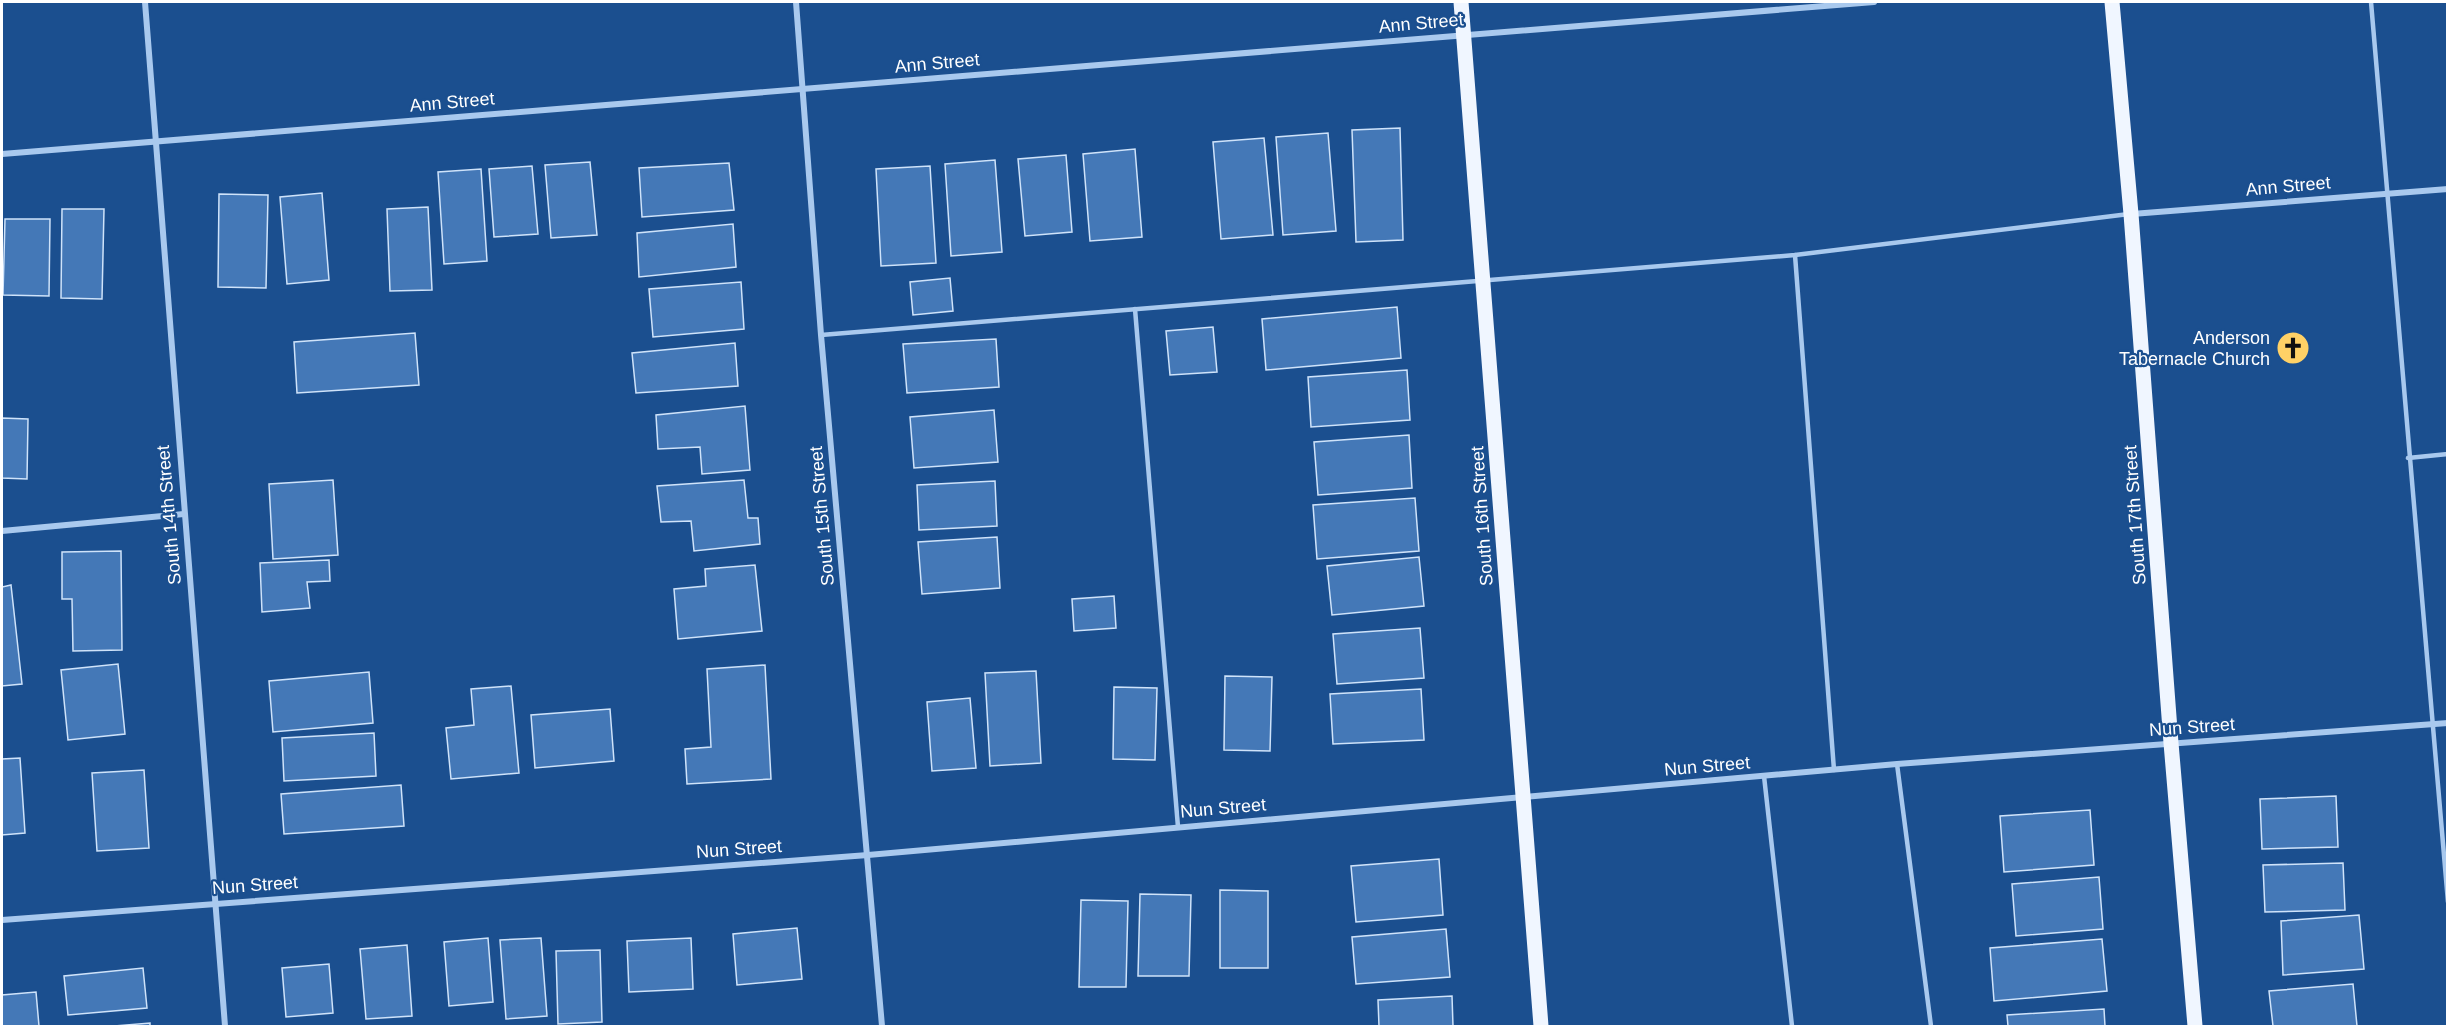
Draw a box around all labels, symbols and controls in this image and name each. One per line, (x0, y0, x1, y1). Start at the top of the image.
street label: Ann Street (1378, 9, 1464, 37)
street label: Ann Street (894, 49, 980, 77)
street label: Ann Street (409, 88, 495, 116)
street label: Ann Street (2245, 172, 2331, 200)
place label: Anderson Tabernacle Church (2119, 328, 2270, 369)
church icon: Anderson Tabernacle Church (2275, 330, 2311, 366)
street label: South 14th Street (153, 444, 185, 586)
street label: South 17th Street (2120, 444, 2150, 586)
street label: South 15th Street (806, 445, 838, 587)
street label: South 16th Street (1467, 445, 1497, 587)
street label: Nun Street (2148, 714, 2236, 740)
street label: Nun Street (1663, 752, 1751, 780)
street label: Nun Street (1179, 794, 1267, 822)
street label: Nun Street (695, 836, 783, 862)
street label: Nun Street (211, 872, 299, 898)

